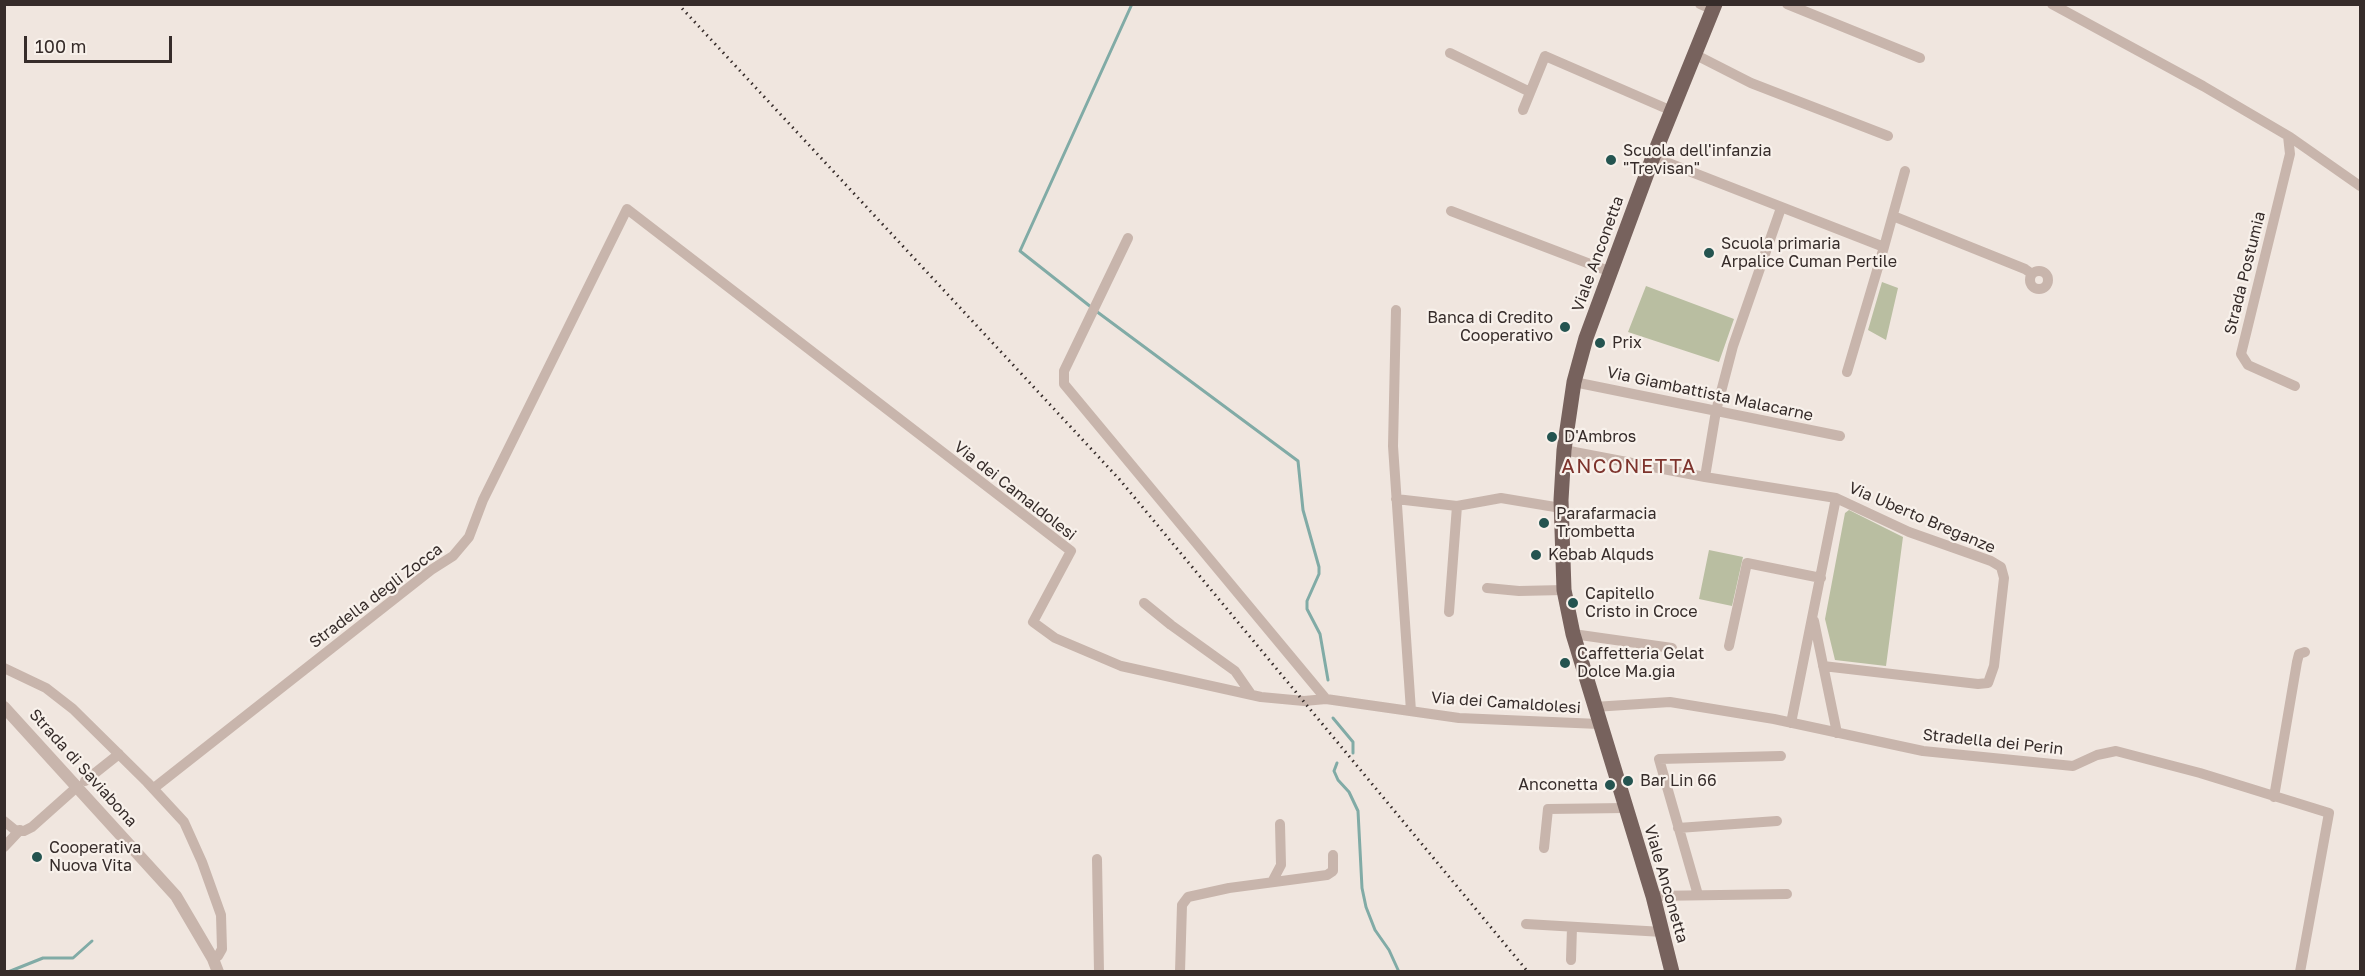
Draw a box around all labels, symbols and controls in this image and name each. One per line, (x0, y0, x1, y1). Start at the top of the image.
scale bar (27, 24, 176, 62)
text: 100 m (35, 35, 86, 57)
place label: Scuola dell'infanzia "Trevisan" (1623, 141, 1772, 179)
marker: Scuola dell'infanzia "Trevisan" (1604, 153, 1618, 167)
street label: Viale Anconetta (1568, 193, 1628, 315)
street label: Strada Postumia (2220, 209, 2270, 337)
place label: Scuola primaria Arpalice Cuman Pertile (1721, 234, 1897, 272)
marker: Scuola primaria Arpalice Cuman Pertile (1702, 246, 1716, 260)
place label: Banca di Credito Cooperativo (1427, 308, 1553, 346)
marker: Banca di Credito Cooperativo (1558, 320, 1572, 334)
place label: Prix (1612, 333, 1642, 353)
marker: Prix (1593, 336, 1607, 350)
street label: Via Giambattista Malacarne (1605, 363, 1815, 425)
place label: D'Ambros (1564, 427, 1636, 447)
marker: D'Ambros (1545, 430, 1559, 444)
street label: Via dei Camaldolesi (950, 437, 1080, 545)
district label: ANCONETTA (1561, 455, 1697, 479)
street label: Via Uberto Breganze (1846, 478, 1998, 558)
place label: Parafarmacia Trombetta (1556, 504, 1657, 542)
marker: Parafarmacia Trombetta (1537, 516, 1551, 530)
street label: Stradella degli Zocca (306, 540, 446, 652)
place label: Kebab Alquds (1548, 545, 1654, 565)
marker: Kebab Alquds (1529, 548, 1543, 562)
place label: Capitello Cristo in Croce (1585, 584, 1698, 622)
marker: Capitello Cristo in Croce (1566, 596, 1580, 610)
place label: Caffetteria Gelat Dolce Ma.gia (1577, 644, 1704, 682)
marker: Caffetteria Gelat Dolce Ma.gia (1558, 656, 1572, 670)
street label: Via dei Camaldolesi (1431, 688, 1581, 718)
street label: Strada di Saviabona (25, 705, 141, 831)
street label: Stradella dei Perin (1922, 725, 2064, 759)
place label: Bar Lin 66 (1640, 771, 1717, 791)
marker: Bar Lin 66 (1621, 774, 1635, 788)
place label: Anconetta (1518, 775, 1598, 795)
marker: Anconetta (1603, 778, 1617, 792)
street label: Viale Anconetta (1640, 823, 1692, 945)
place label: Cooperativa Nuova Vita (49, 838, 141, 876)
marker: Cooperativa Nuova Vita (30, 850, 44, 864)

